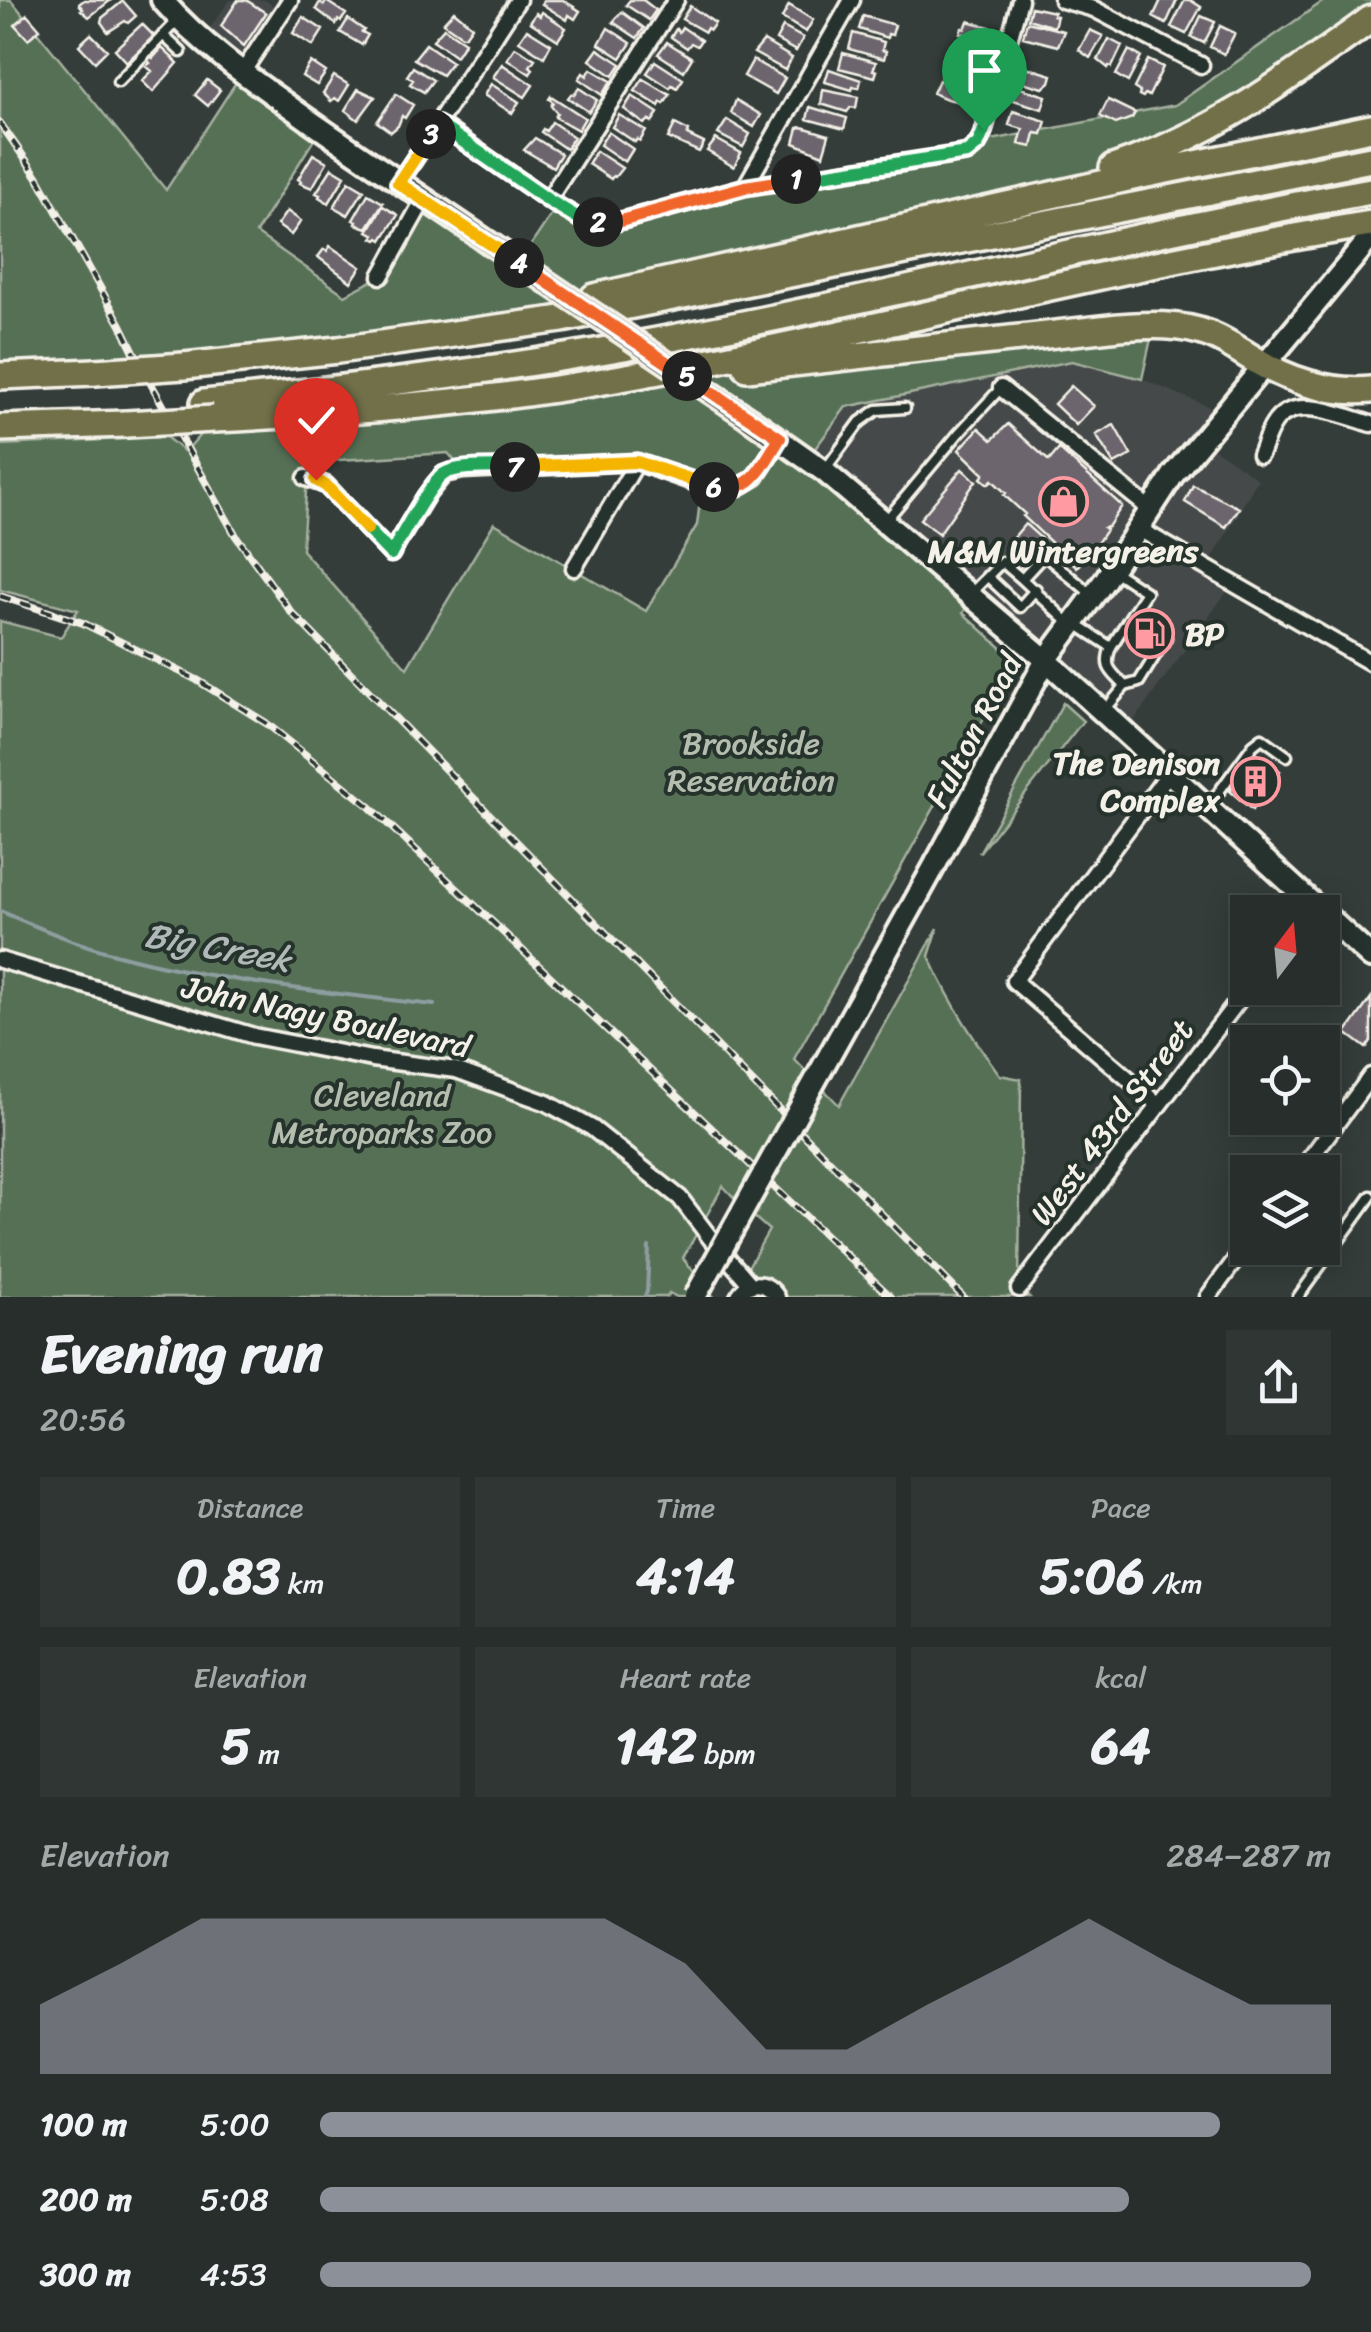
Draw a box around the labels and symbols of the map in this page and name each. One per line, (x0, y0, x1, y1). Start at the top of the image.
pin (942, 28, 1027, 131)
pin: 3 (406, 109, 456, 159)
pin: 1 (771, 154, 821, 204)
pin: 2 (573, 197, 623, 247)
pin: 4 (494, 238, 544, 288)
pin: 5 (662, 351, 712, 401)
pin (274, 378, 359, 481)
pin: 7 (490, 442, 540, 492)
pin: 6 (689, 462, 739, 512)
shop icon: M&M Wintergreens (1037, 475, 1089, 527)
place label: M&M Wintergreens (927, 523, 1200, 580)
place label: BP (1185, 606, 1224, 663)
fuel station icon: BP (1124, 608, 1176, 660)
street label: Fulton Road (909, 642, 1040, 818)
park label: Brookside Reservation (667, 715, 835, 809)
place label: The Denison Complex (1052, 735, 1221, 829)
building icon: The Denison Complex (1229, 755, 1281, 807)
north arrow (1230, 895, 1340, 1005)
water label: Big Creek (140, 904, 299, 991)
street label: John Nagy Boulevard (176, 958, 477, 1076)
street label: West 43rd Street (1015, 1006, 1209, 1238)
park label: Cleveland Metroparks Zoo (272, 1067, 492, 1161)

